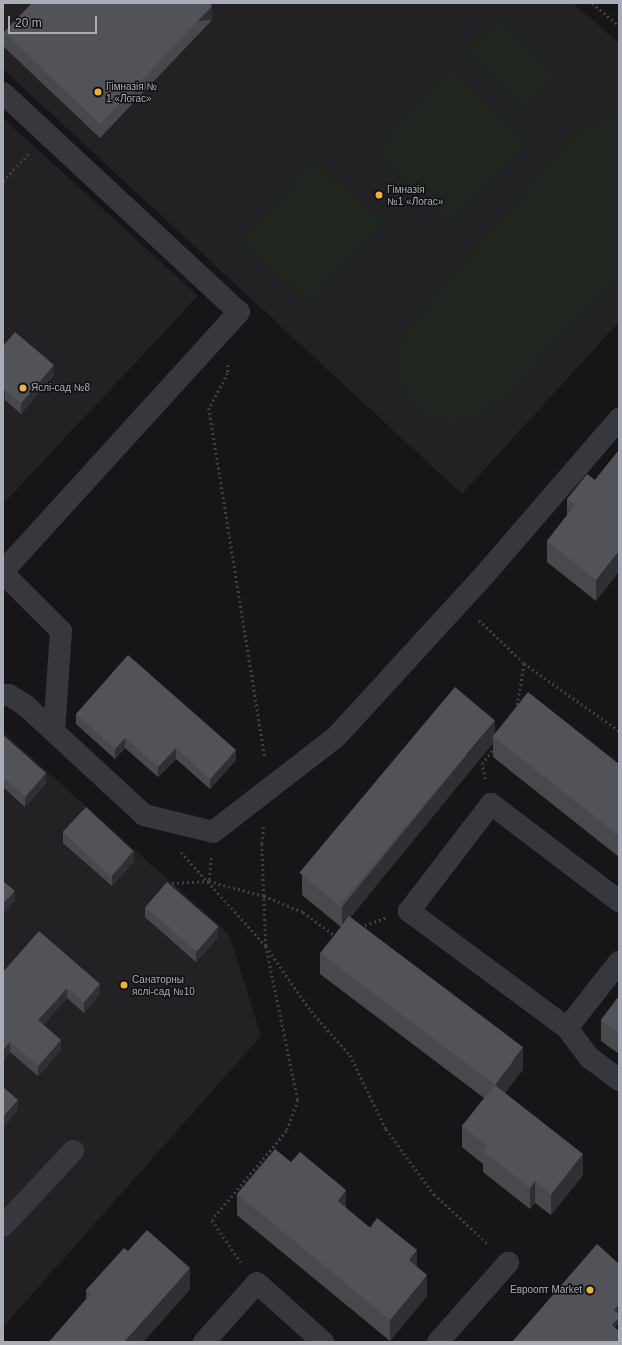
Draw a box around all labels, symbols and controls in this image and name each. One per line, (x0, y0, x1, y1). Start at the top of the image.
scale bar (10, 8, 99, 34)
text: 20 m (15, 16, 42, 30)
place label: Гімназія № 1 «Логас» (106, 80, 157, 104)
marker: Гімназія № 1 «Логас» (93, 87, 103, 97)
place label: Гімназія №1 «Логас» (387, 183, 443, 206)
marker: Гімназія №1 «Логас» (374, 190, 384, 200)
place label: Яслі-сад №8 (31, 382, 90, 394)
marker: Яслі-сад №8 (18, 383, 28, 393)
place label: Санаторны яслі-сад №10 (132, 973, 195, 996)
marker: Санаторны яслі-сад №10 (119, 980, 129, 990)
place label: Евроопт Market (510, 1284, 582, 1296)
marker: Евроопт Market (585, 1285, 595, 1295)

